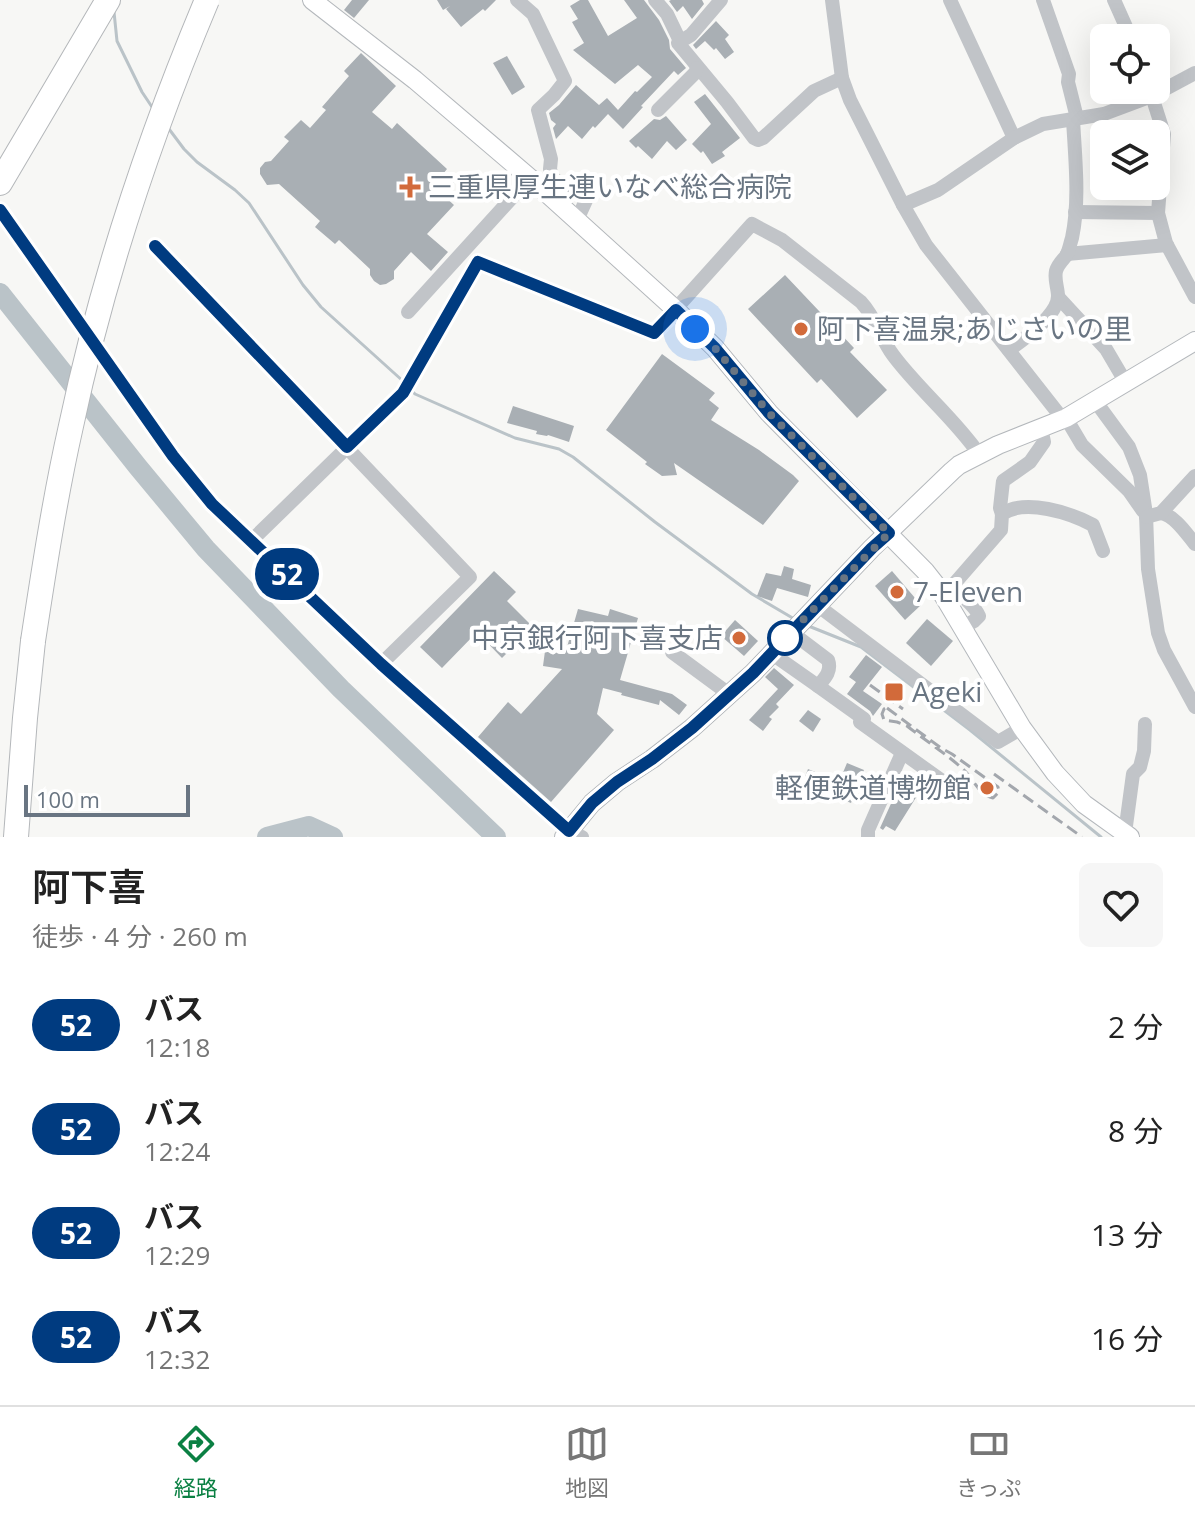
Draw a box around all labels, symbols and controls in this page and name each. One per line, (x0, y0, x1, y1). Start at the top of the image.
map controls (1090, 24, 1170, 200)
button: locate (1090, 24, 1170, 104)
button: layers (1090, 120, 1170, 200)
place label: 三重県厚生連いなべ総合病院 (428, 167, 792, 205)
marker: 三重県厚生連いなべ総合病院 (399, 176, 421, 198)
your location (675, 309, 715, 349)
place label: 阿下喜温泉;あじさいの里 (817, 309, 1132, 347)
marker: 阿下喜温泉;あじさいの里 (792, 320, 810, 338)
line badge: 52 (251, 548, 323, 600)
text: 52 (271, 555, 303, 593)
place label: 7-Eleven (913, 572, 1023, 610)
marker: 7-Eleven (888, 583, 906, 601)
place label: 中京銀行阿下喜支店 (471, 618, 723, 656)
unlabelled marker (768, 621, 802, 655)
marker: 中京銀行阿下喜支店 (730, 629, 748, 647)
place label: Ageki (912, 672, 982, 710)
marker: Ageki (883, 681, 905, 703)
place label: 軽便鉄道博物館 (775, 768, 971, 806)
marker: 軽便鉄道博物館 (978, 779, 996, 797)
scale bar (24, 781, 190, 817)
text: 100 m (36, 784, 100, 814)
text: 阿下喜 (32, 860, 146, 912)
button: heart (1079, 863, 1163, 947)
text: 徒歩 · 4 分 · 260 m (32, 918, 248, 954)
text: バス (144, 988, 204, 1029)
text: 52 (60, 1006, 92, 1044)
text: 2 分 (1108, 1006, 1163, 1047)
text: 12:18 (144, 1029, 210, 1065)
text: バス (144, 1092, 204, 1133)
text: 52 (60, 1110, 92, 1148)
text: 8 分 (1108, 1110, 1163, 1151)
text: 12:24 (144, 1133, 210, 1169)
text: バス (144, 1196, 204, 1237)
text: 52 (60, 1214, 92, 1252)
text: 13 分 (1091, 1214, 1163, 1255)
text: 12:29 (144, 1237, 210, 1273)
text: バス (144, 1300, 204, 1341)
text: 52 (60, 1318, 92, 1356)
text: 16 分 (1091, 1318, 1163, 1359)
text: 12:32 (144, 1341, 210, 1377)
tab: 経路 (174, 1422, 218, 1502)
tab: 地図 (565, 1422, 609, 1502)
tab: きっぷ (956, 1422, 1021, 1502)

